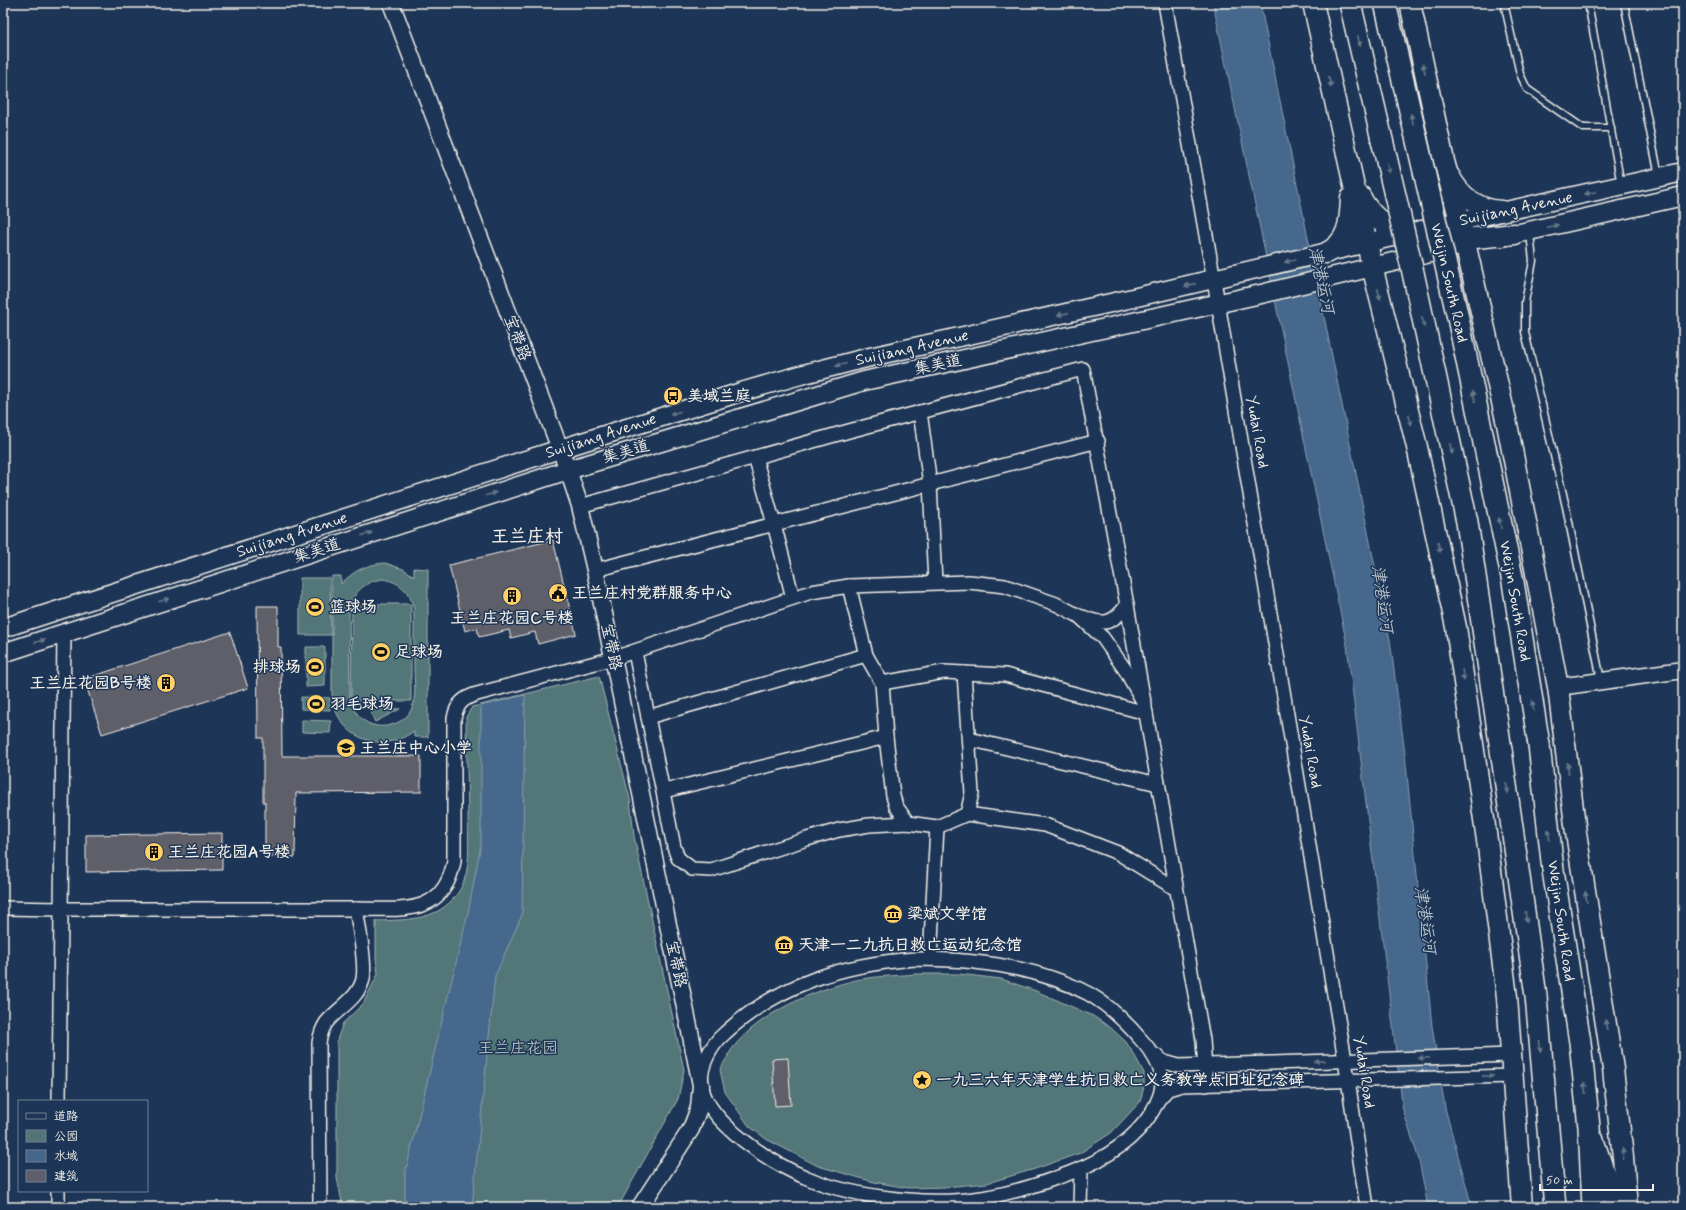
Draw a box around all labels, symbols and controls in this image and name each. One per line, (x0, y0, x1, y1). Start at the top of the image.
one-way arrow (1357, 35, 1363, 47)
one-way arrow (1420, 63, 1426, 75)
one-way arrow (1328, 76, 1334, 88)
one-way arrow (1408, 112, 1414, 125)
one-way arrow (1386, 162, 1392, 174)
street label: Suijiang Avenue (1457, 187, 1575, 231)
one-way arrow (1584, 191, 1596, 197)
street label: Weijin South Road (1425, 221, 1473, 345)
one-way arrow (1547, 222, 1559, 228)
water label: 津港运河 (1303, 244, 1339, 318)
one-way arrow (1284, 259, 1296, 265)
one-way arrow (1183, 282, 1196, 288)
one-way arrow (1377, 288, 1383, 300)
street label: 宝带路 (499, 312, 535, 364)
one-way arrow (1057, 312, 1069, 318)
one-way arrow (1421, 316, 1427, 328)
street label: Suijiang Avenue (853, 325, 971, 371)
street label: 集美道 (912, 350, 964, 380)
one-way arrow (834, 362, 846, 368)
bus stop icon: 美域兰庭 (662, 385, 684, 407)
place label: 美域兰庭 (687, 386, 751, 407)
one-way arrow (1471, 390, 1477, 402)
street label: Yudai Road (1240, 394, 1274, 470)
street label: Suijiang Avenue (543, 408, 659, 464)
one-way arrow (669, 410, 681, 416)
one-way arrow (1408, 414, 1414, 426)
street label: 集美道 (600, 435, 652, 469)
one-way arrow (1449, 443, 1455, 455)
one-way arrow (485, 491, 497, 497)
street label: Suijiang Avenue (234, 507, 350, 563)
one-way arrow (1497, 517, 1503, 529)
district label: 王兰庄村 (491, 525, 563, 549)
one-way arrow (362, 531, 374, 537)
street label: 集美道 (291, 534, 343, 568)
street label: Weijin South Road (1494, 539, 1536, 663)
one-way arrow (1436, 541, 1442, 553)
water label: 津港运河 (1366, 564, 1398, 637)
public building icon: 王兰庄村党群服务中心 (547, 582, 569, 604)
place label: 王兰庄村党群服务中心 (572, 583, 732, 604)
building icon: 王兰庄花园C号楼 (501, 585, 523, 607)
sports icon: 篮球场 (304, 596, 326, 618)
one-way arrow (158, 597, 170, 603)
place label: 篮球场 (329, 597, 377, 618)
place label: 王兰庄花园C号楼 (450, 608, 574, 629)
street label: 宝带路 (596, 621, 626, 673)
one-way arrow (34, 637, 46, 643)
sports icon: 足球场 (370, 641, 392, 663)
place label: 足球场 (395, 642, 443, 663)
sports icon: 排球场 (304, 656, 326, 678)
place label: 排球场 (253, 657, 301, 678)
one-way arrow (1460, 669, 1466, 681)
building icon: 王兰庄花园B号楼 (155, 672, 177, 694)
place label: 王兰庄花园B号楼 (30, 673, 152, 694)
sports icon: 羽毛球场 (305, 693, 327, 715)
place label: 羽毛球场 (330, 694, 394, 715)
one-way arrow (1530, 700, 1536, 712)
street label: Yudai Road (1293, 714, 1327, 790)
school or university icon: 王兰庄中心小学 (335, 737, 357, 759)
place label: 王兰庄中心小学 (360, 738, 472, 759)
one-way arrow (1565, 762, 1571, 774)
one-way arrow (1504, 782, 1510, 795)
one-way arrow (1546, 829, 1553, 841)
building icon: 王兰庄花园A号楼 (143, 841, 165, 863)
place label: 王兰庄花园A号楼 (168, 842, 290, 863)
street label: Weijin South Road (1542, 859, 1580, 983)
water label: 津港运河 (1409, 885, 1441, 958)
one-way arrow (1583, 891, 1589, 903)
museum icon: 梁斌文学馆 (882, 903, 904, 925)
place label: 梁斌文学馆 (907, 904, 987, 925)
one-way arrow (1522, 911, 1529, 923)
museum icon: 天津一二九抗日救亡运动纪念馆 (773, 934, 795, 956)
place label: 天津一二九抗日救亡运动纪念馆 (798, 935, 1022, 956)
street label: 宝带路 (661, 938, 691, 990)
one-way arrow (1603, 1019, 1609, 1031)
street label: Yudai Road (1348, 1034, 1380, 1110)
park label: 王兰庄花园 (478, 1038, 558, 1059)
one-way arrow (1537, 1040, 1544, 1052)
one-way arrow (1417, 1055, 1430, 1061)
one-way arrow (1313, 1058, 1326, 1064)
place icon: 一九三六年天津学生抗日救亡义务教学点旧址纪念碑 (911, 1069, 933, 1091)
place label: 一九三六年天津学生抗日救亡义务教学点旧址纪念碑 (936, 1070, 1304, 1091)
one-way arrow (1482, 1073, 1495, 1079)
one-way arrow (1582, 1082, 1588, 1094)
legend (18, 1100, 148, 1192)
text: 道路 (54, 1109, 78, 1125)
text: 公园 (54, 1129, 78, 1145)
one-way arrow (1619, 1148, 1626, 1160)
text: 水域 (54, 1149, 78, 1165)
scale bar (1540, 1166, 1653, 1192)
text: 建筑 (54, 1169, 78, 1185)
text: 50 m (1546, 1173, 1573, 1189)

